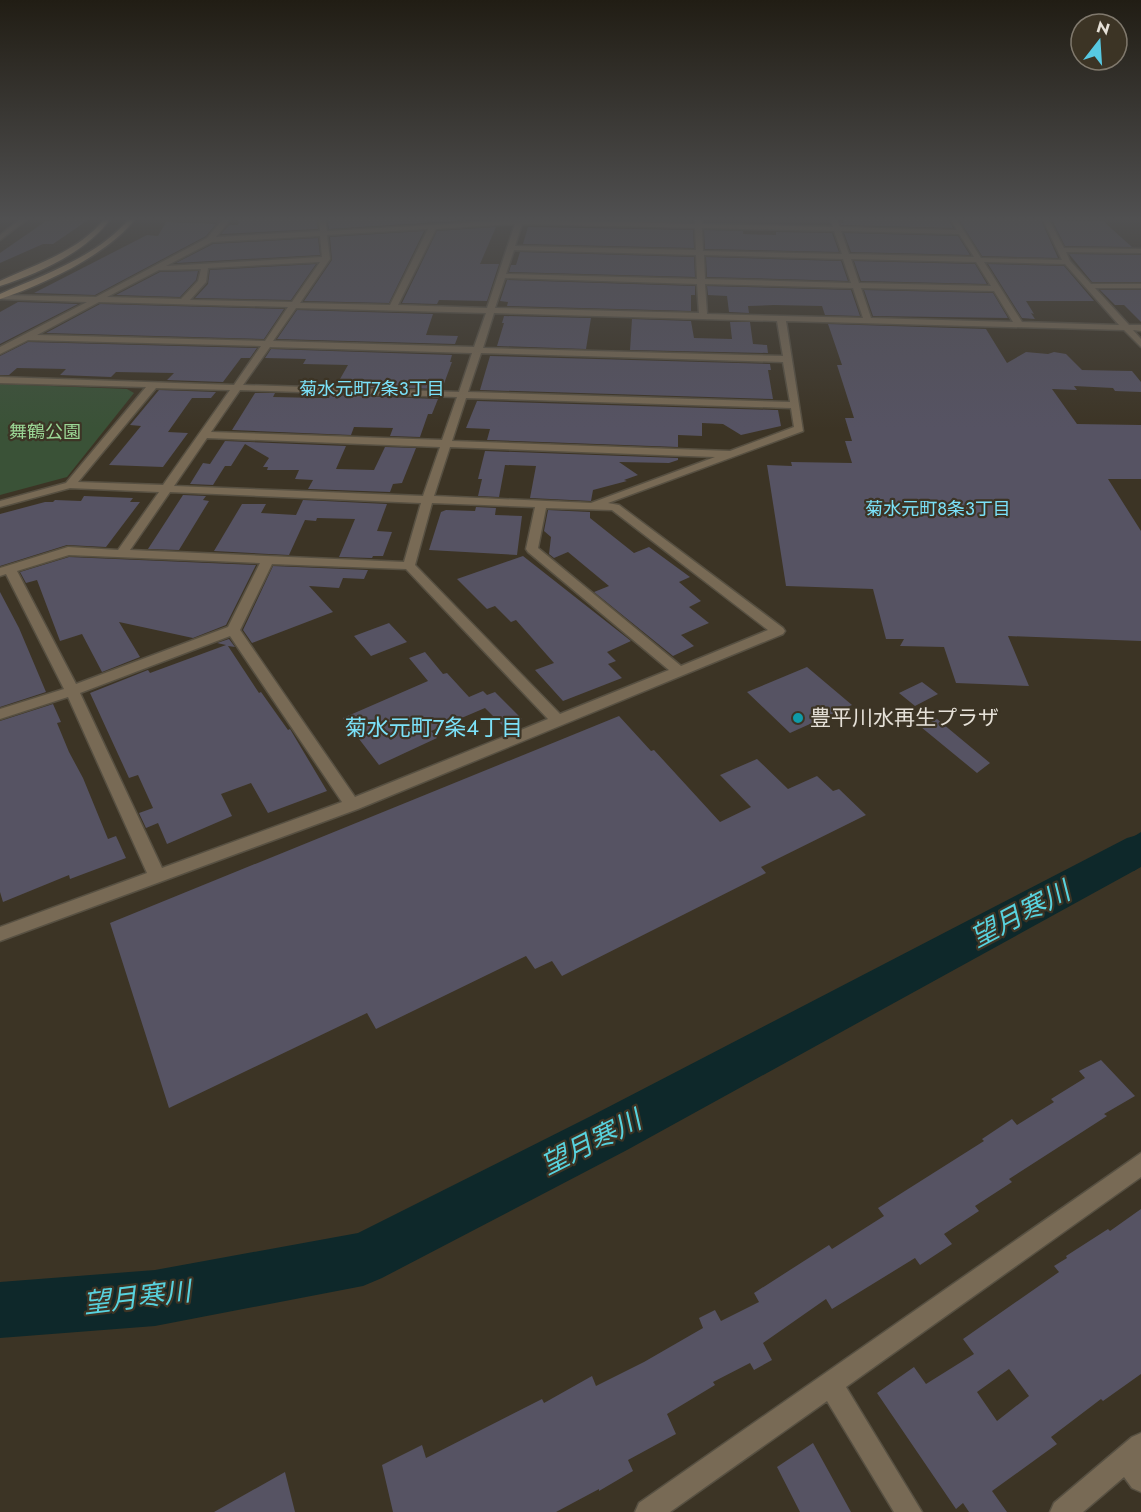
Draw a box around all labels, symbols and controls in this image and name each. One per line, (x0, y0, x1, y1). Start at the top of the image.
north arrow (1069, 12, 1129, 72)
text: N (1094, 15, 1113, 41)
district label: 菊水元町7条3丁目 (299, 376, 445, 402)
park label: 舞鶴公園 (9, 419, 81, 445)
district label: 菊水元町8条3丁目 (865, 496, 1011, 522)
place label: 豊平川水再生プラザ (810, 703, 999, 733)
district label: 菊水元町7条4丁目 (345, 711, 523, 743)
marker: 豊平川水再生プラザ (791, 711, 805, 725)
water label: 望月寒川 (963, 870, 1079, 957)
water label: 望月寒川 (534, 1099, 651, 1184)
water label: 望月寒川 (81, 1271, 196, 1323)

